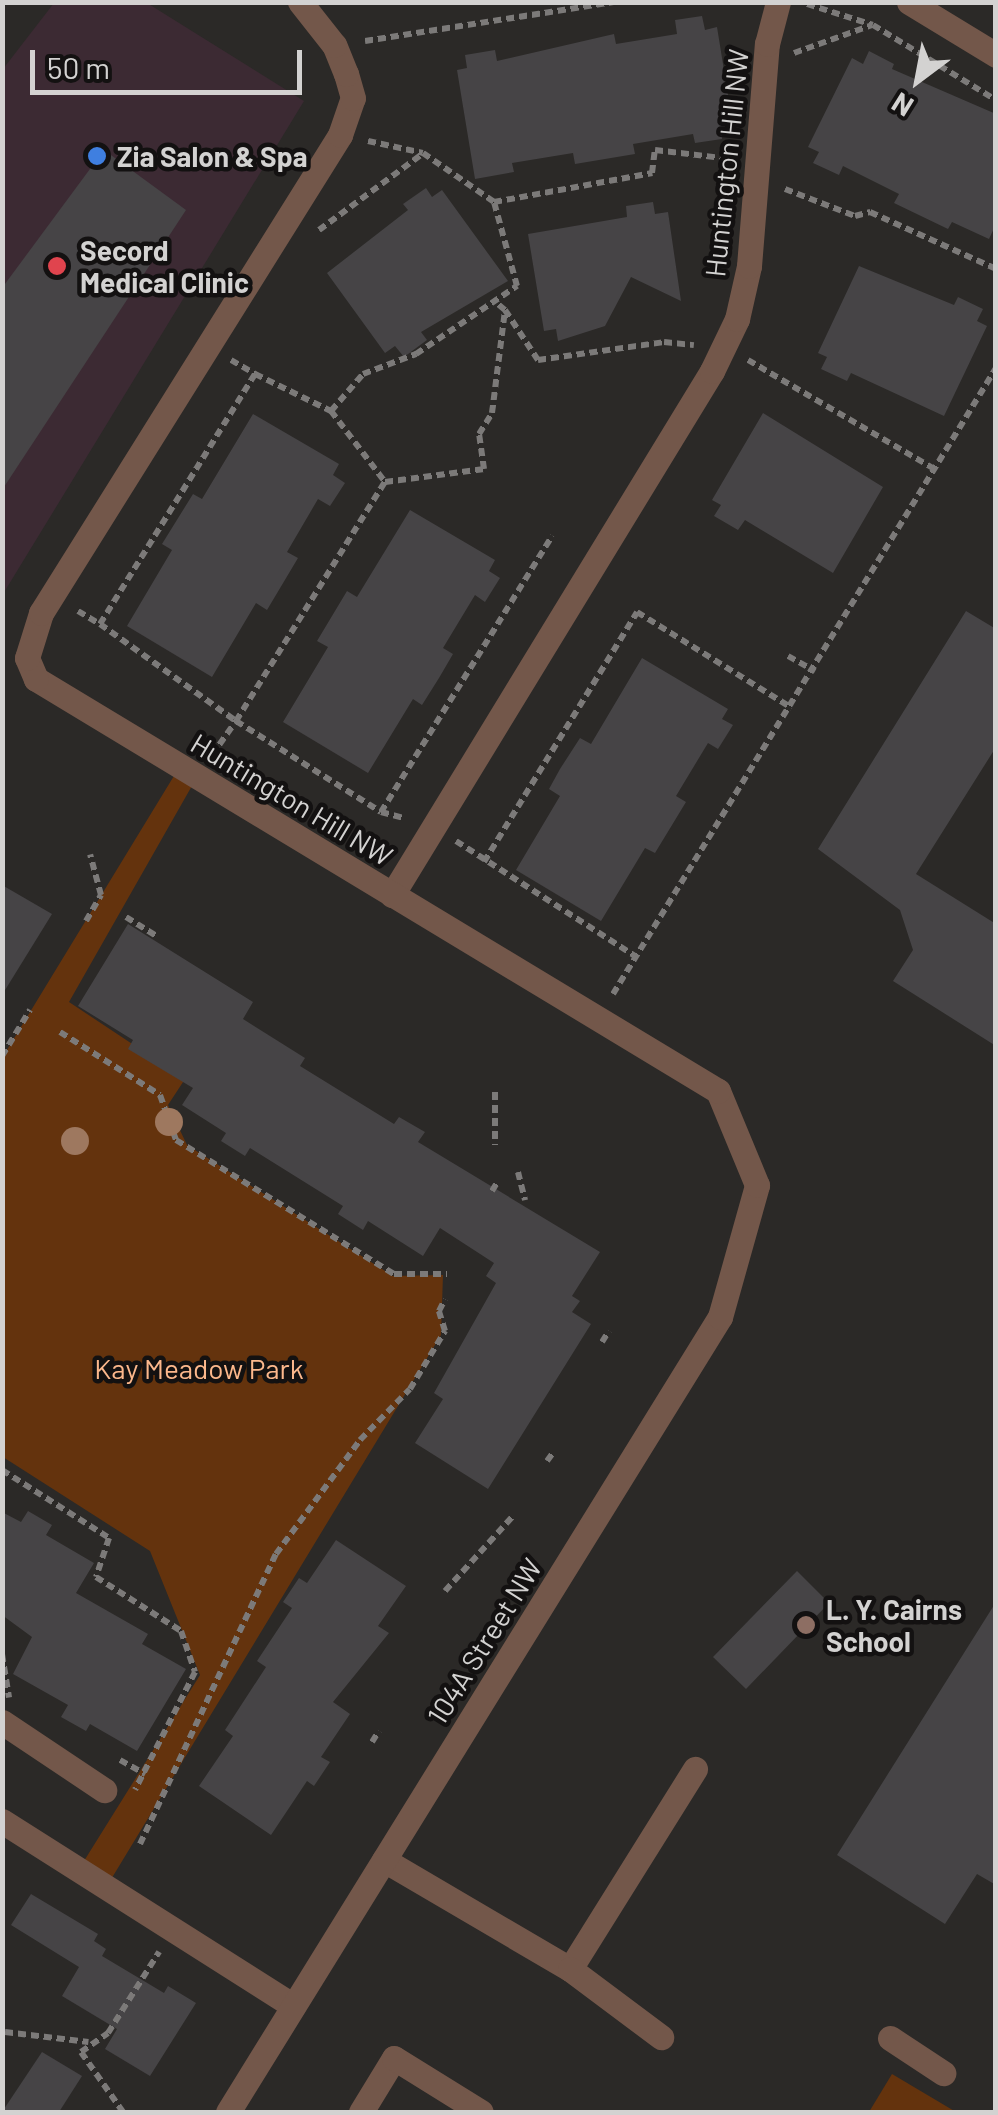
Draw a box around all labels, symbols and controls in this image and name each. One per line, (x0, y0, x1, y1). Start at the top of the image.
scale bar (35, 30, 308, 92)
north arrow (868, 30, 968, 130)
street label: Huntington Hill NW (697, 47, 755, 279)
text: 50 m (47, 49, 110, 85)
text: N (885, 86, 919, 125)
place label: Zia Salon & Spa (117, 139, 307, 173)
marker: Zia Salon & Spa (86, 145, 108, 167)
place label: Secord Medical Clinic (80, 233, 249, 299)
marker: Secord Medical Clinic (44, 253, 70, 279)
street label: Huntington Hill NW (185, 726, 399, 872)
park label: Kay Meadow Park (94, 1351, 304, 1385)
street label: 104A Street NW (420, 1552, 548, 1730)
place label: L. Y. Cairns School (826, 1592, 962, 1658)
marker: L. Y. Cairns School (795, 1614, 817, 1636)

